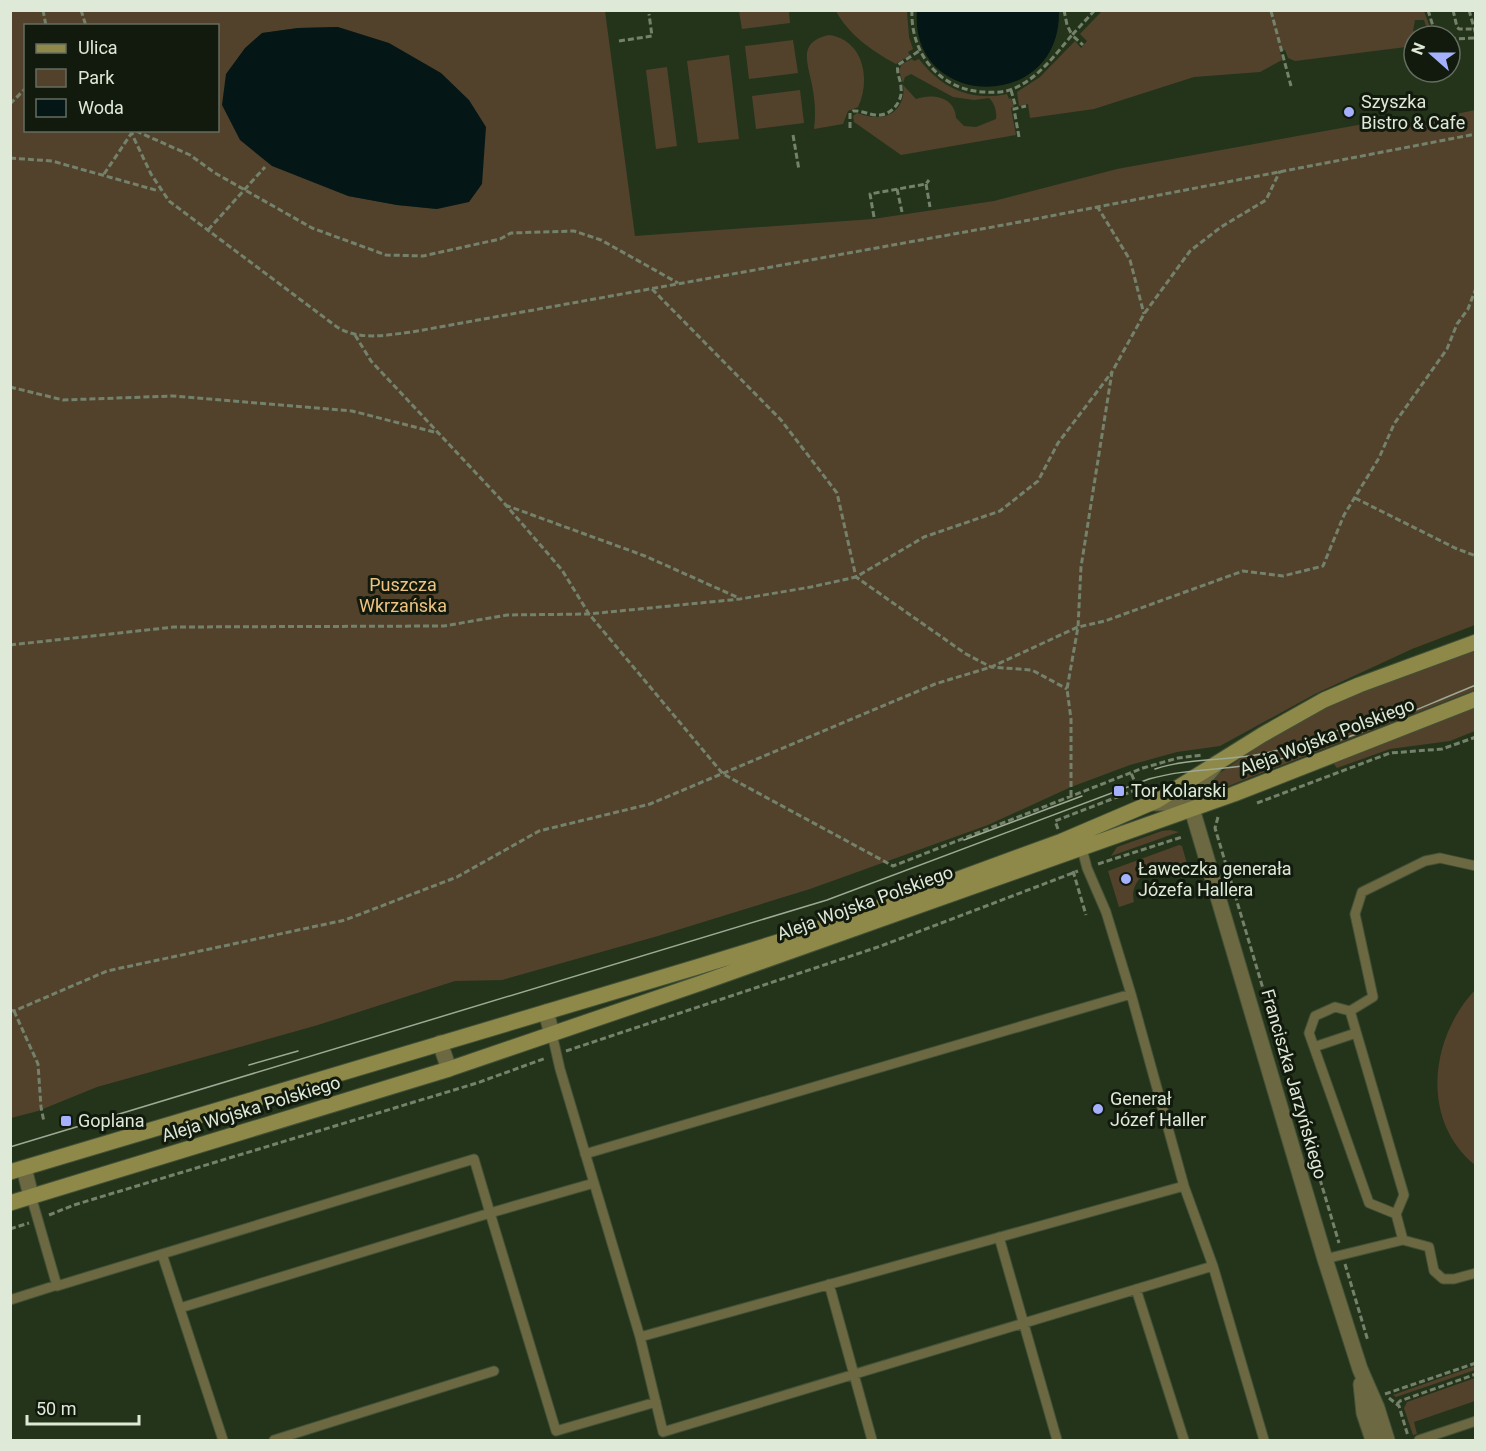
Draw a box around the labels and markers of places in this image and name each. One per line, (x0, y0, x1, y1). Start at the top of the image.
place label: Szyszka Bistro & Cafe (1361, 91, 1465, 133)
marker: Szyszka Bistro & Cafe (1342, 105, 1356, 119)
place label: Tor Kolarski (1131, 780, 1226, 801)
marker: Tor Kolarski (1112, 784, 1126, 798)
place label: Ławeczka generała Józefa Hallera (1138, 858, 1292, 900)
marker: Ławeczka generała Józefa Hallera (1119, 872, 1133, 886)
place label: Generał Józef Haller (1110, 1088, 1206, 1130)
marker: Generał Józef Haller (1091, 1102, 1105, 1116)
place label: Goplana (78, 1110, 145, 1131)
marker: Goplana (59, 1114, 73, 1128)

